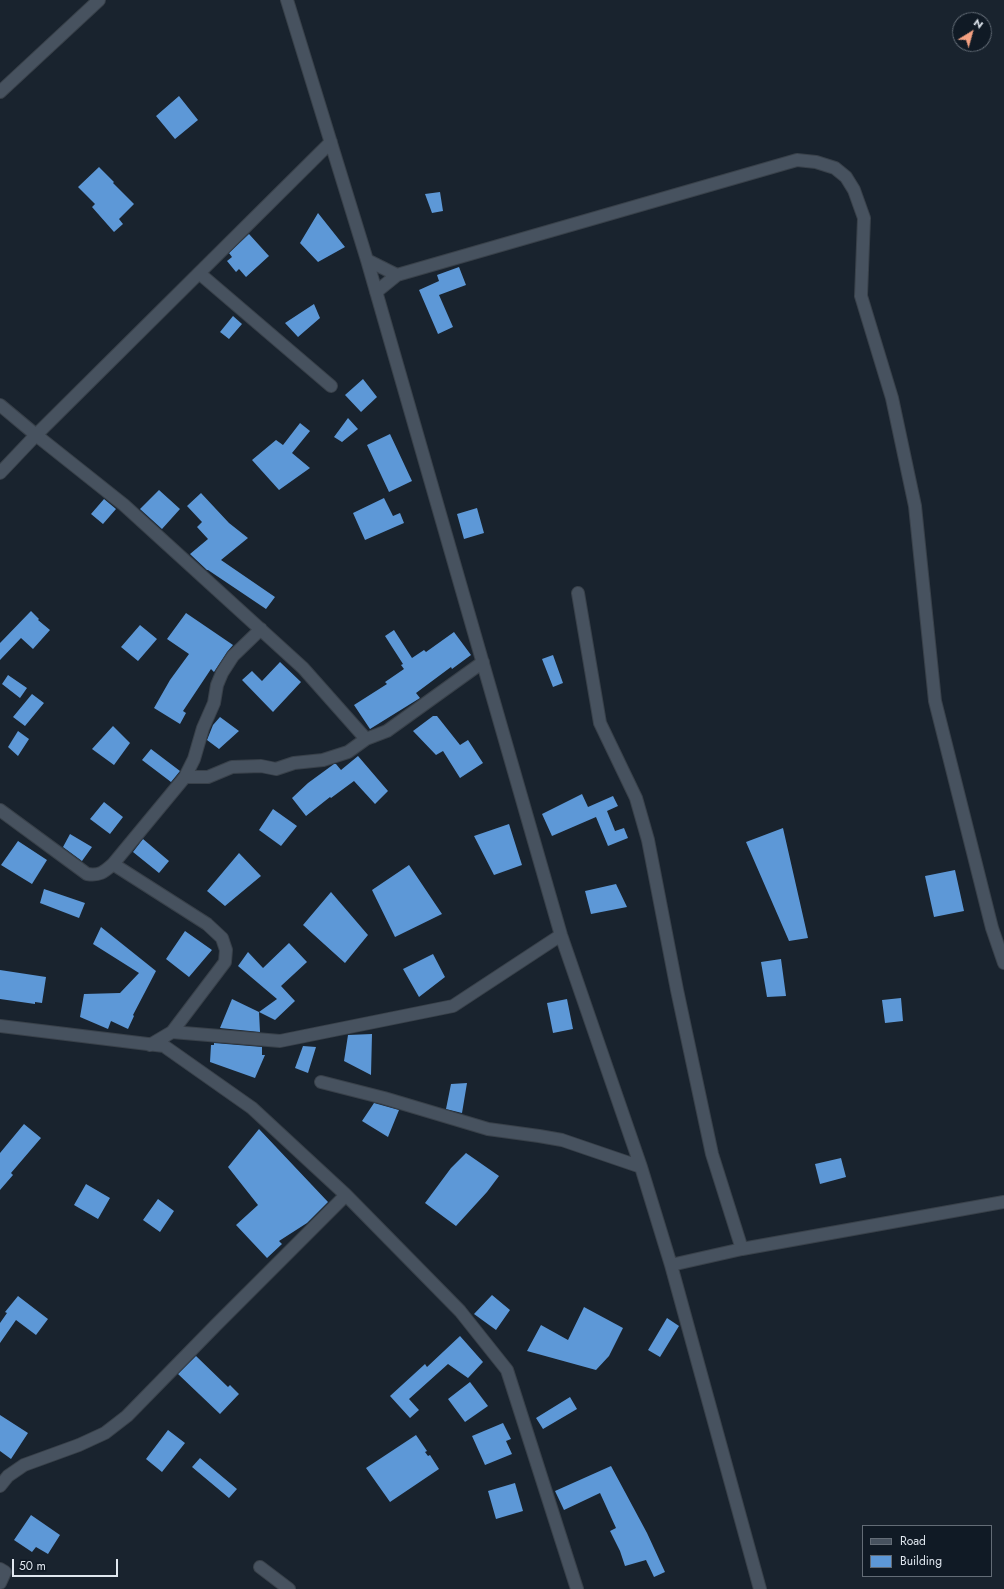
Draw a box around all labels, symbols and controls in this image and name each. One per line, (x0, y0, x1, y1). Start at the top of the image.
north arrow (952, 12, 992, 52)
text: N (970, 14, 987, 32)
legend (862, 1525, 992, 1577)
text: Road (900, 1532, 926, 1550)
scale bar (14, 1551, 120, 1577)
text: Building (900, 1552, 942, 1570)
text: 50 m (19, 1557, 46, 1575)

